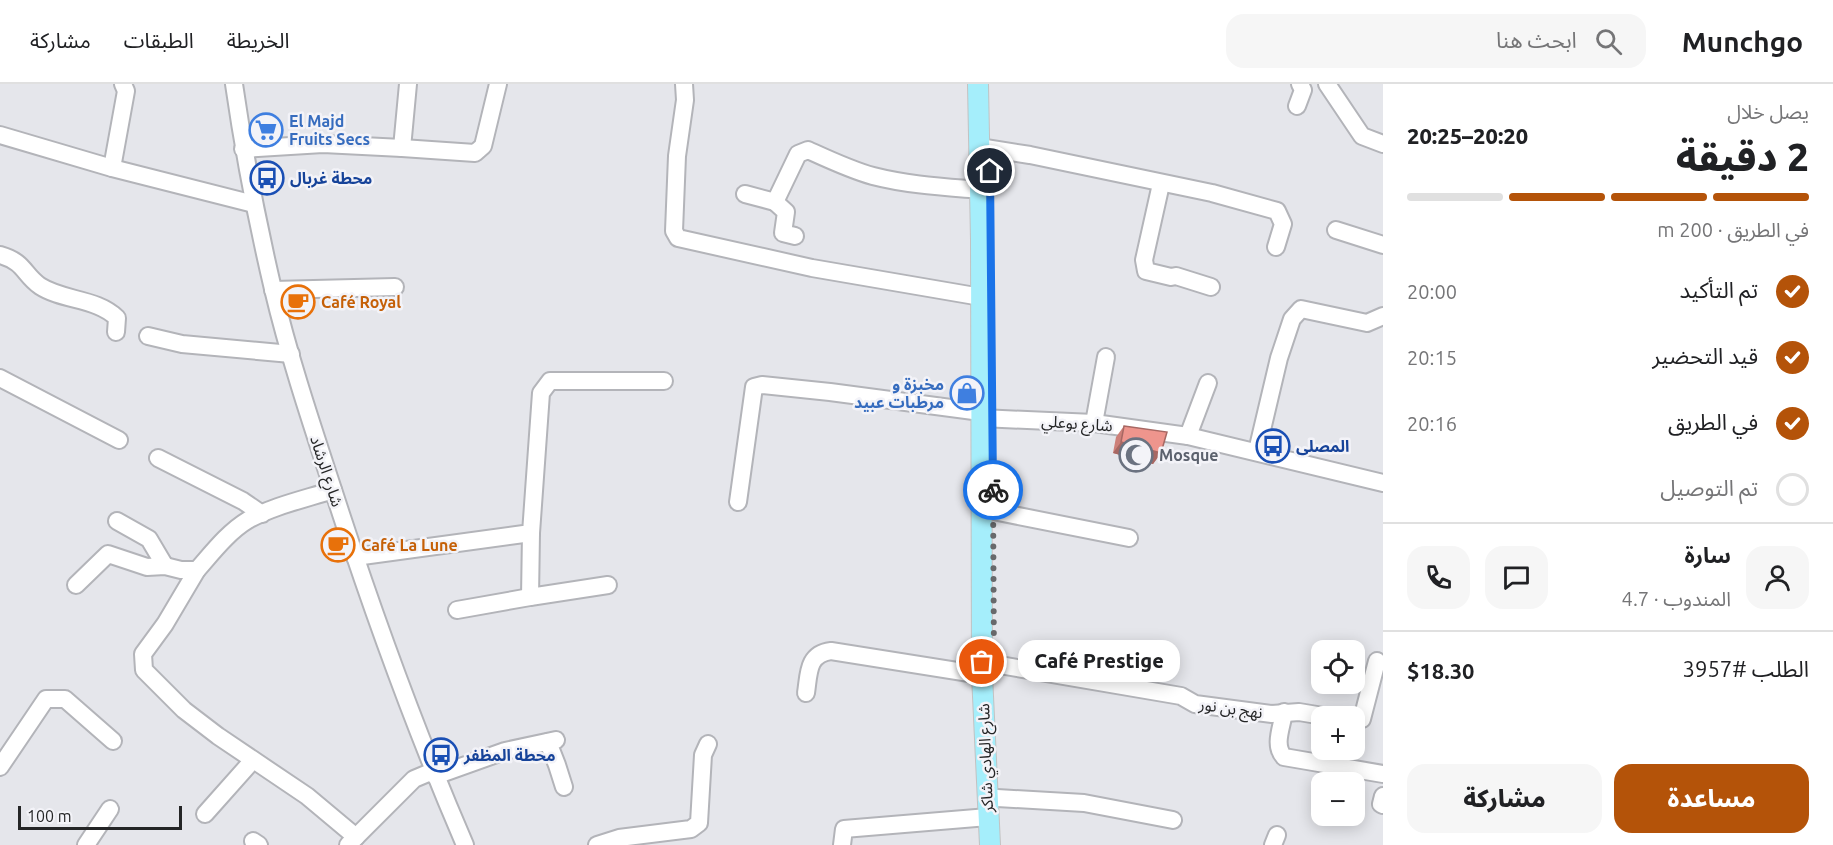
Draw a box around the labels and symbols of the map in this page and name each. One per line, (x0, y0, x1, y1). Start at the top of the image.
supermarket icon: El Majd Fruits Secs (248, 112, 284, 148)
place label: El Majd Fruits Secs (289, 112, 370, 148)
pin (964, 145, 1015, 196)
bus stop icon: محطة غربال (249, 160, 285, 196)
place label: محطة غربال (290, 169, 372, 188)
cafe icon: Café Royal (280, 284, 316, 320)
place label: Café Royal (321, 293, 401, 311)
place label: مخبزة و مرطبات عبيد (854, 375, 944, 412)
shop icon: مخبزة و مرطبات عبيد (949, 375, 985, 411)
street label: شارع بوعلي (1041, 412, 1113, 438)
bus stop icon: المصلى (1255, 428, 1291, 464)
street label: شارع الرشاد (303, 433, 347, 510)
mosque icon: Mosque (1118, 437, 1154, 473)
place label: المصلى (1296, 437, 1349, 456)
place label: Mosque (1159, 446, 1219, 464)
courier (963, 460, 1023, 520)
cafe icon: Café La Lune (320, 527, 356, 563)
place label: Café La Lune (361, 536, 458, 554)
pin (956, 636, 1007, 687)
callout: Café Prestige (1018, 641, 1180, 683)
street label: نهج بن نور (1197, 695, 1264, 725)
street label: شارع الهادي شاكر (974, 703, 1000, 814)
bus stop icon: محطة المظفر (423, 737, 459, 773)
place label: محطة المظفر (463, 746, 556, 765)
scale bar (18, 803, 182, 830)

